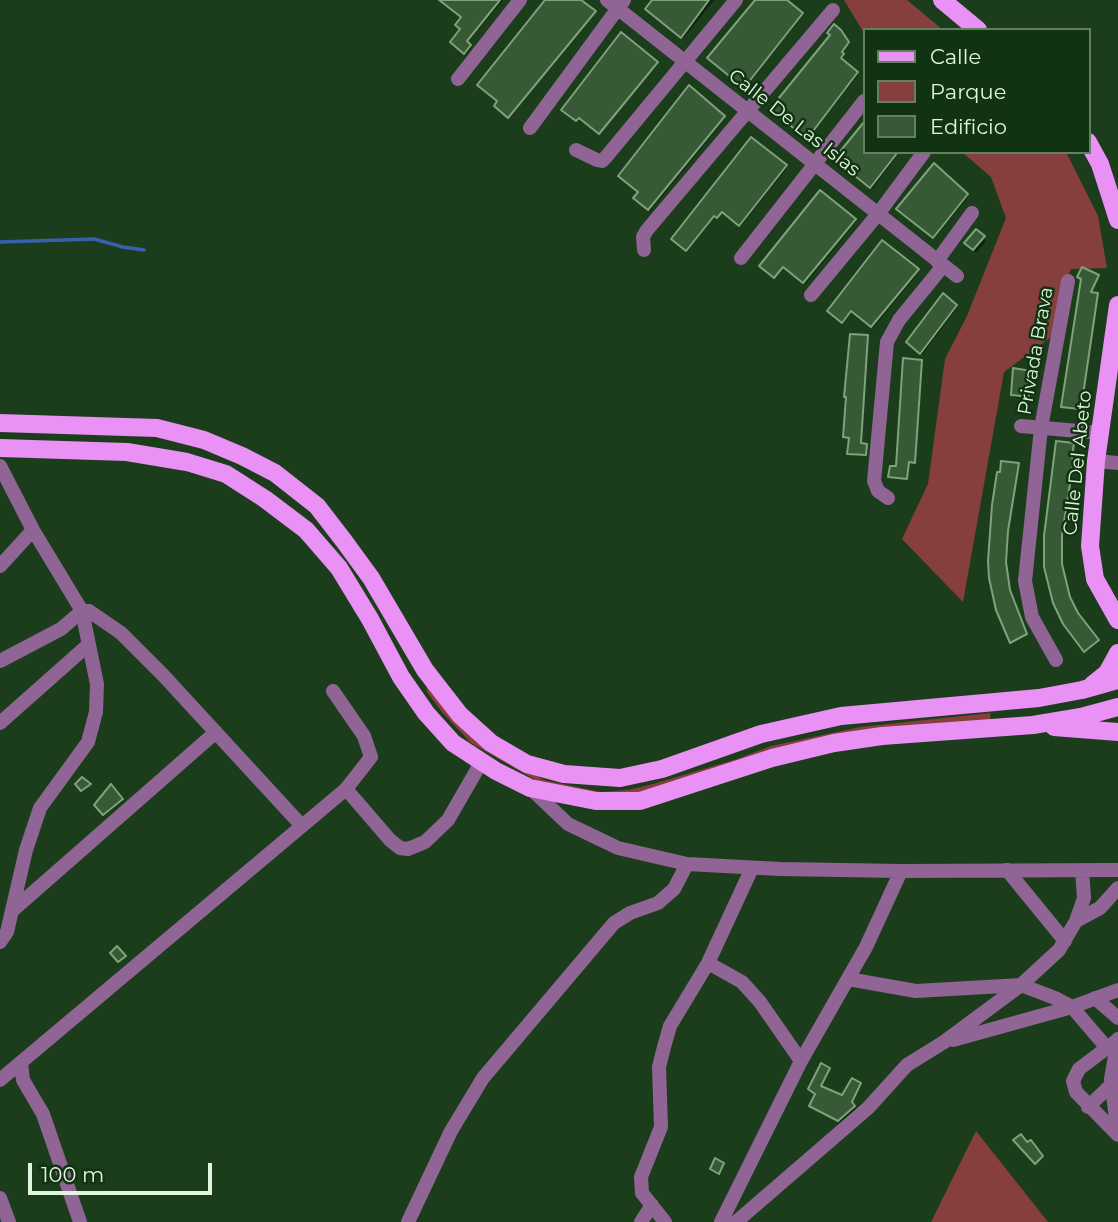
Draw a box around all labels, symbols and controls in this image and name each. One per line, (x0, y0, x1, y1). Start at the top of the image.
legend (862, 28, 1090, 154)
text: Calle (930, 44, 981, 69)
street label: Calle De Las Islas (724, 65, 864, 181)
text: Parque (930, 79, 1006, 104)
text: Edificio (930, 114, 1007, 139)
street label: Privada Brava (1014, 285, 1058, 417)
street label: Calle Del Abeto (1059, 389, 1097, 537)
scale bar (32, 1148, 215, 1192)
text: 100 m (41, 1162, 104, 1187)

